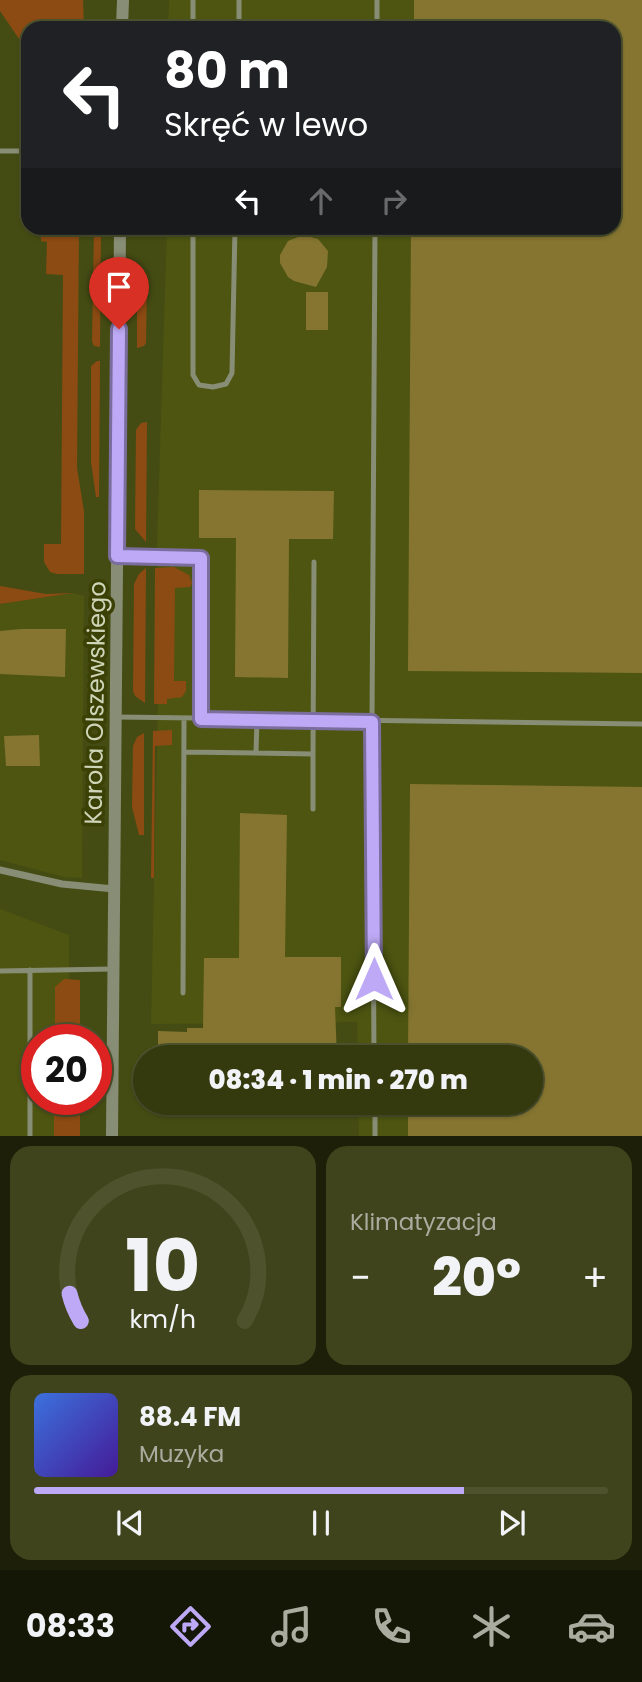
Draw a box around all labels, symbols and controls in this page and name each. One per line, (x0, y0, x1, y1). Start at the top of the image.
text: 80 m (164, 37, 290, 105)
icon: left (49, 49, 140, 140)
text: Skręć w lewo (164, 102, 368, 147)
icon: left (229, 182, 267, 220)
icon: ahead (302, 182, 340, 220)
icon: right (375, 182, 413, 220)
pin (89, 257, 149, 329)
icon: arrive (100, 268, 138, 306)
street label: Karola Olszewskiego (76, 581, 114, 825)
position arrow (337, 942, 411, 1016)
speed limit sign: 20 (21, 1024, 112, 1115)
text: 08:34 · 1 min · 270 m (208, 1062, 468, 1098)
text: Klimatyzacja (350, 1206, 497, 1238)
text: 10 (126, 1216, 200, 1317)
text: 20° (432, 1241, 521, 1314)
text: − (350, 1251, 371, 1304)
text: + (582, 1251, 608, 1304)
text: km/h (130, 1302, 196, 1337)
text: 88.4 FM (139, 1399, 241, 1435)
text: Muzyka (139, 1438, 224, 1470)
icon: previous (111, 1504, 149, 1542)
icon: pause (302, 1504, 340, 1542)
icon: next (493, 1504, 531, 1542)
icon: directions (166, 1602, 215, 1651)
icon: music (267, 1602, 316, 1651)
icon: phone (367, 1602, 416, 1651)
icon: climate (467, 1602, 516, 1651)
icon: car (567, 1602, 616, 1651)
text: 08:33 (26, 1603, 115, 1648)

